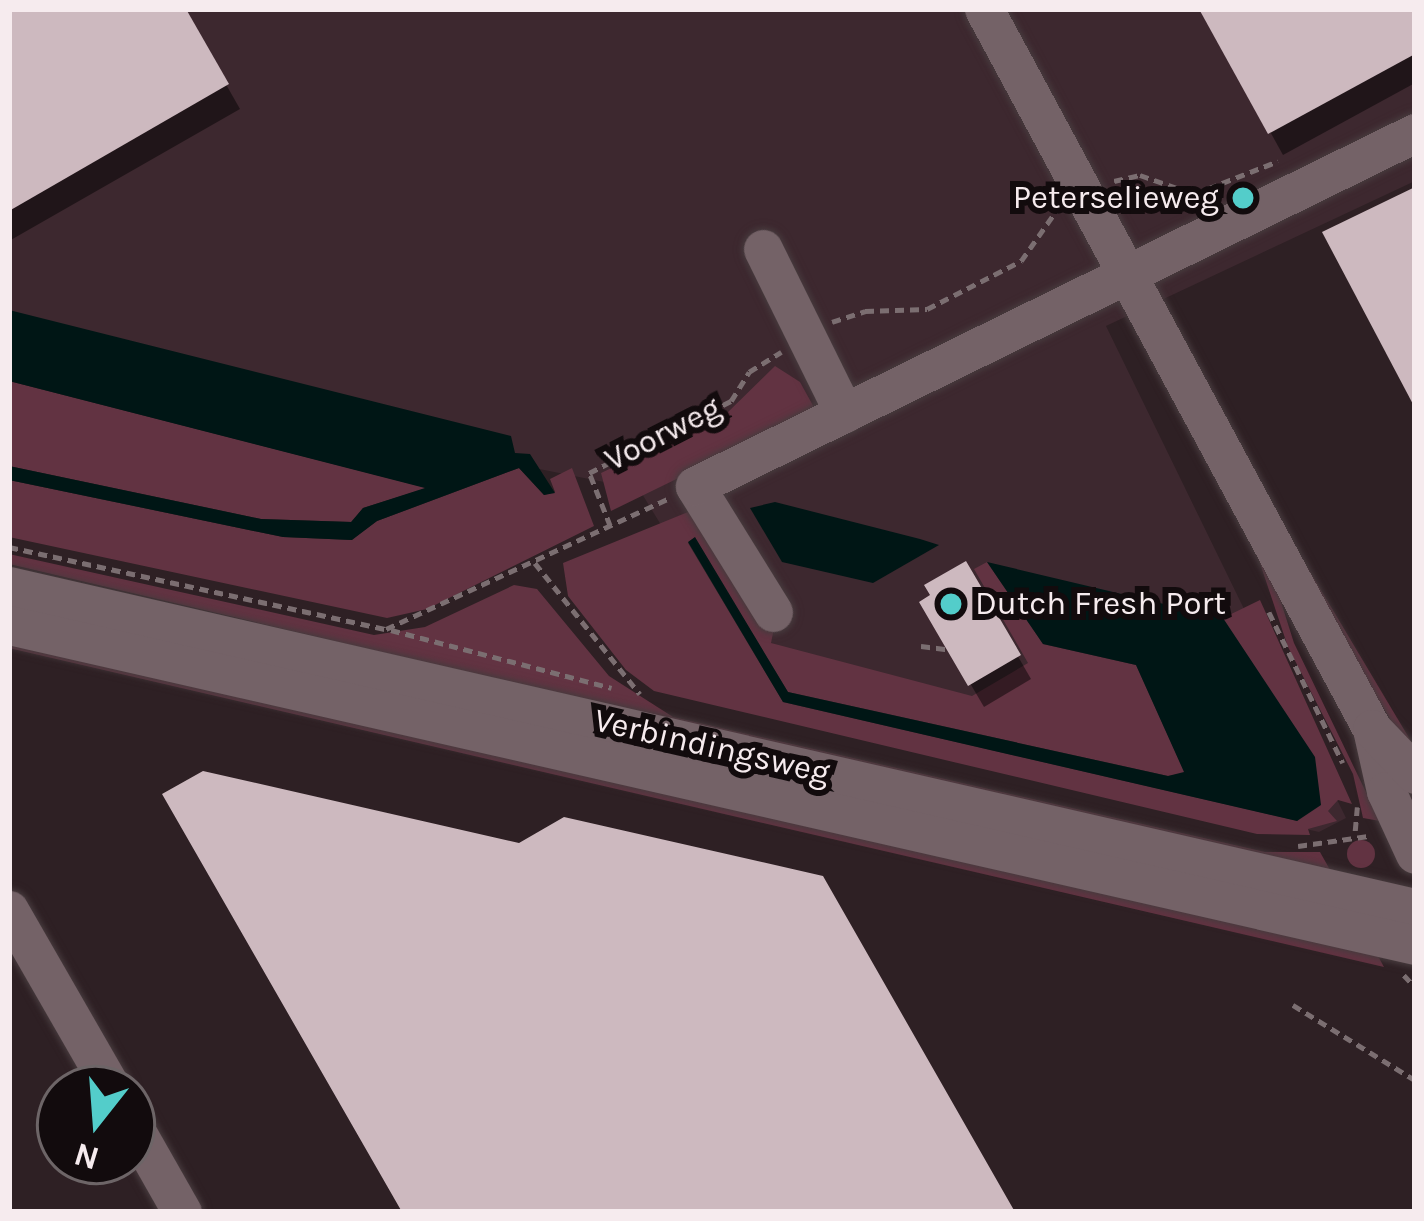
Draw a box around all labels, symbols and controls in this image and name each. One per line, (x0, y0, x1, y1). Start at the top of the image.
place label: Peterselieweg (1013, 178, 1219, 218)
marker: Peterselieweg (1230, 185, 1256, 211)
street label: Voorweg (598, 388, 728, 480)
place label: Dutch Fresh Port (975, 584, 1226, 624)
marker: Dutch Fresh Port (938, 591, 964, 617)
street label: Verbindingsweg (590, 701, 834, 793)
north arrow (36, 1065, 156, 1185)
text: N (69, 1135, 103, 1178)

